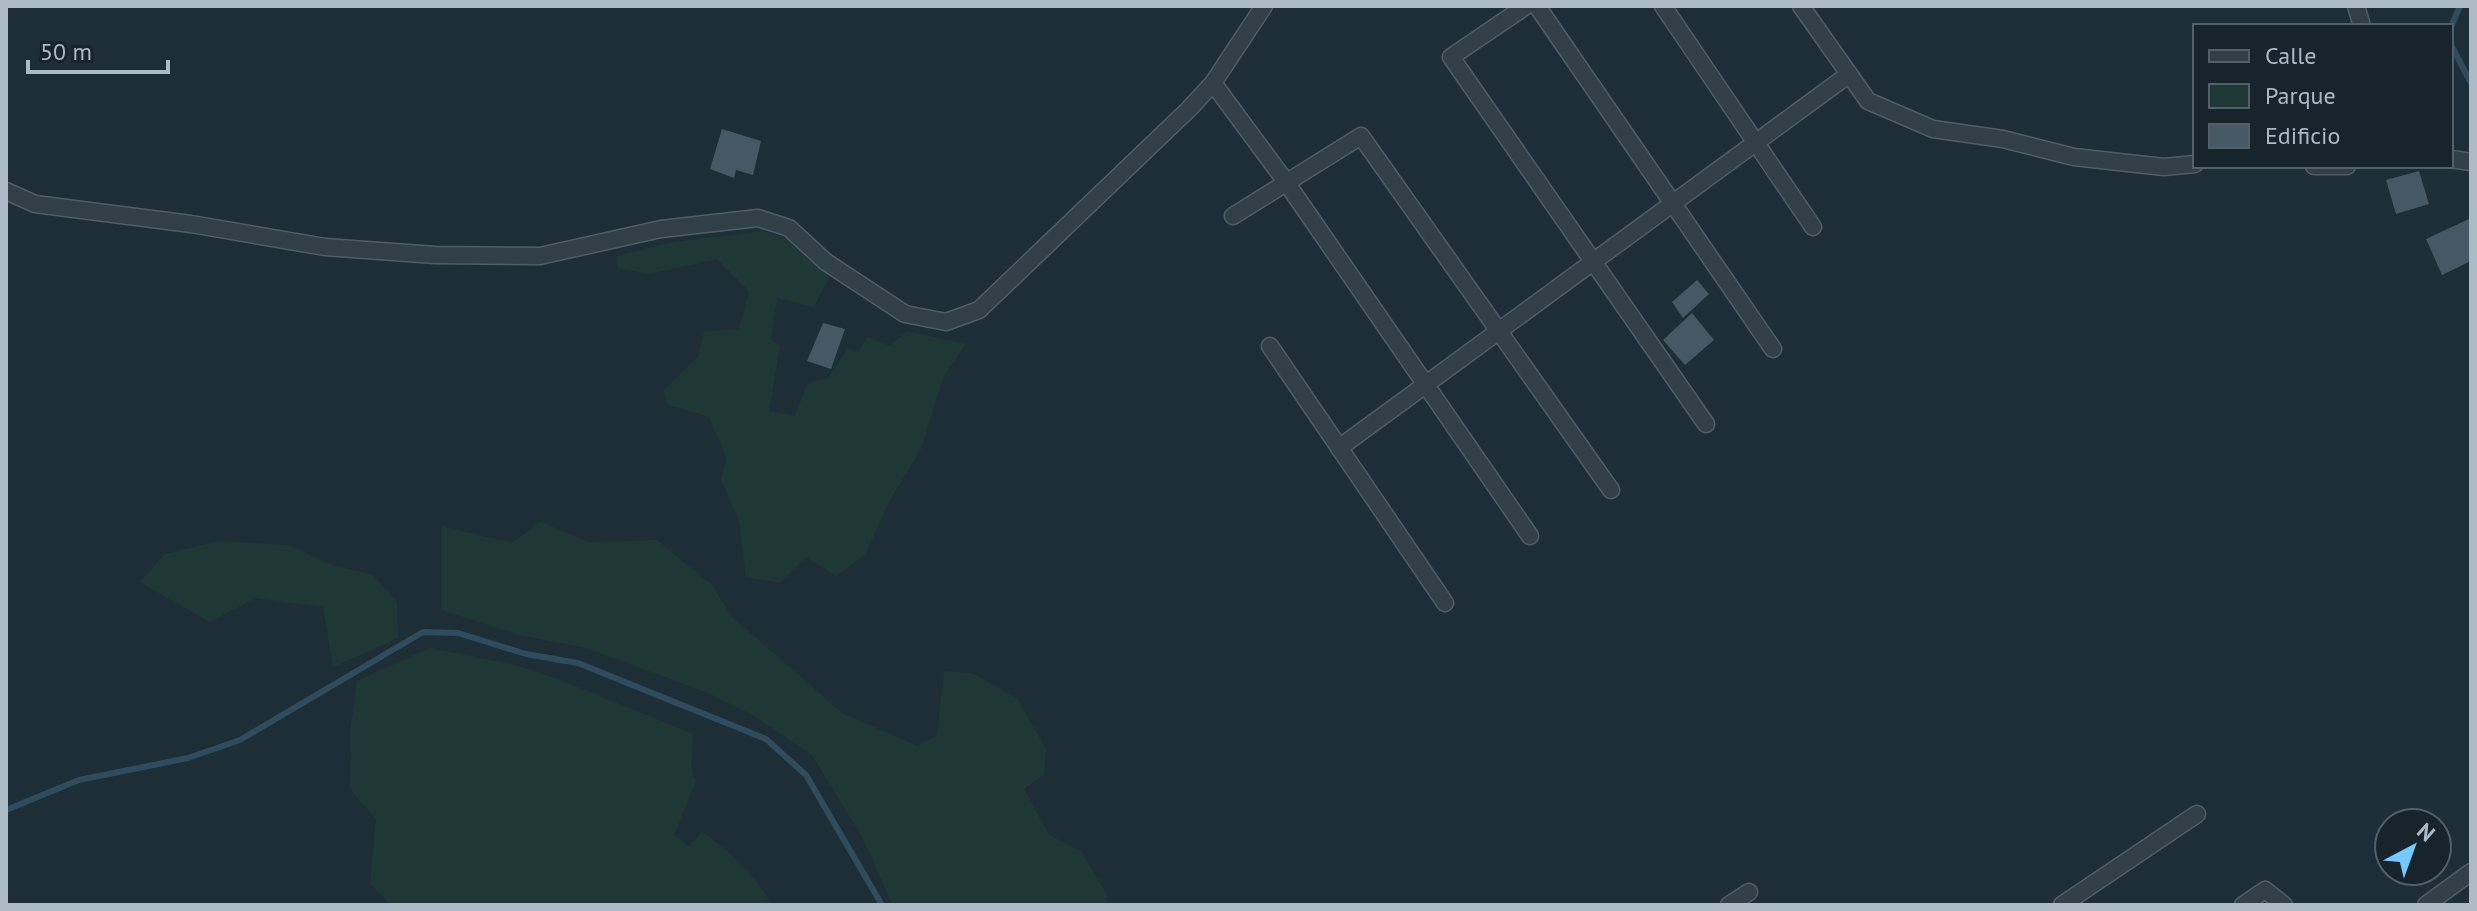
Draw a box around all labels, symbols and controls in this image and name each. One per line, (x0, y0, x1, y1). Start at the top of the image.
scale bar (28, 24, 168, 74)
legend (2193, 24, 2453, 168)
text: 50 m (40, 36, 92, 67)
text: Calle (2265, 40, 2316, 71)
text: Parque (2265, 80, 2336, 111)
text: Edificio (2265, 120, 2340, 151)
north arrow (2373, 807, 2453, 887)
text: N (2411, 817, 2441, 847)

